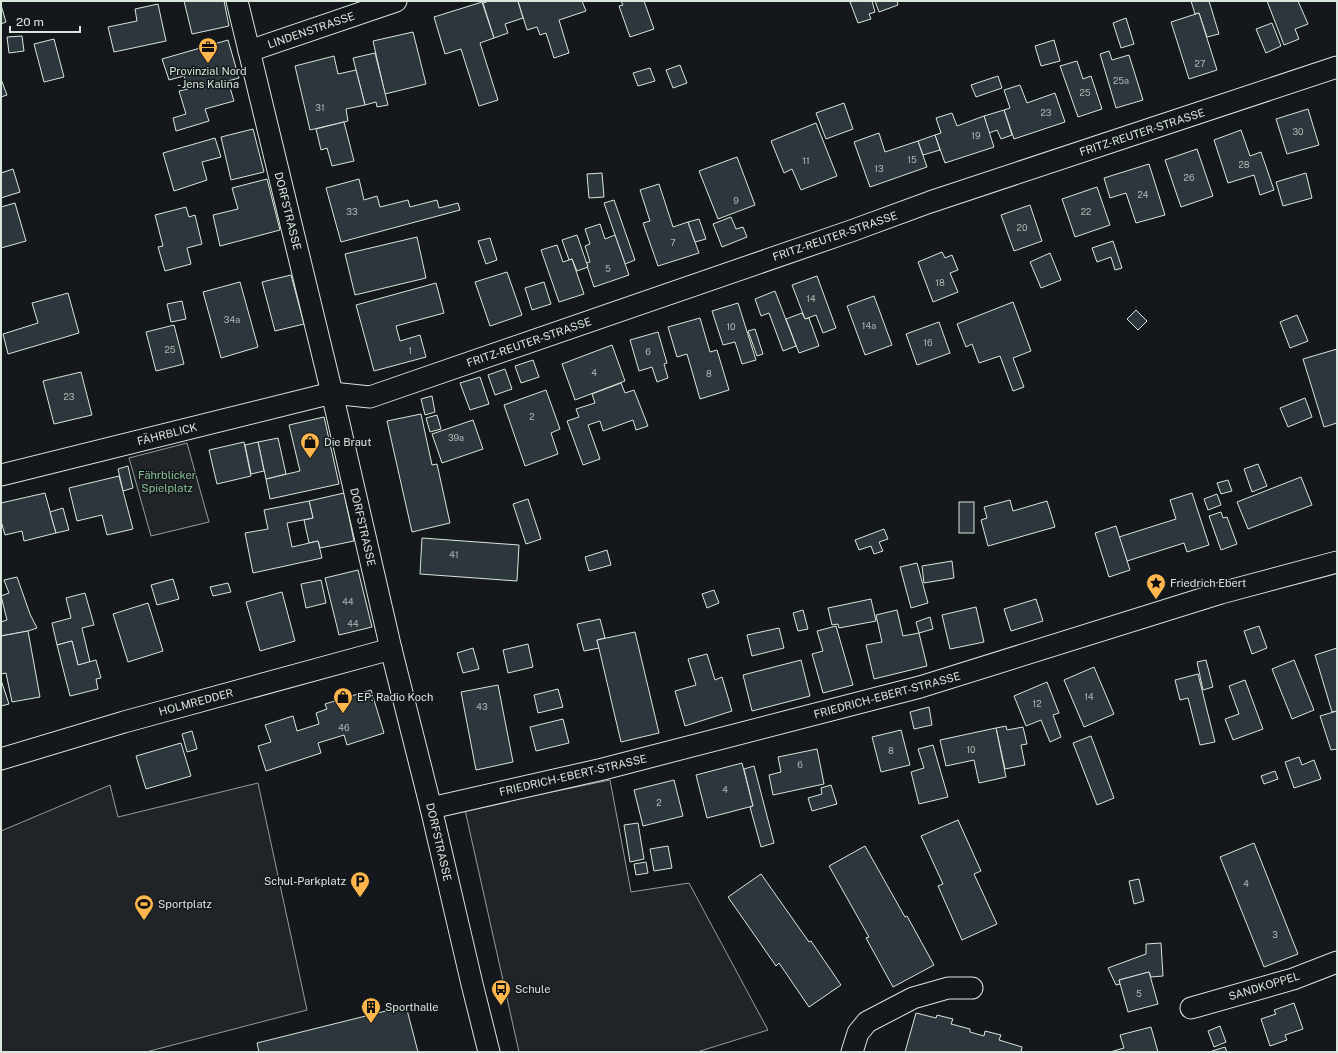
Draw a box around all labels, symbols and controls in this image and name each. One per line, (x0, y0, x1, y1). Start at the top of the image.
scale bar (10, 8, 80, 34)
street label: LINDENSTRASSE (266, 9, 356, 50)
text: 20 m (16, 15, 44, 29)
office icon: Provinzial Nord - Jens Kalina (197, 36, 219, 64)
house number: 27 (1195, 58, 1205, 69)
place label: Provinzial Nord - Jens Kalina (169, 65, 247, 90)
house number: 25a (1113, 75, 1129, 86)
house number: 25 (1079, 87, 1091, 98)
house number: 31 (315, 102, 325, 113)
street label: FRITZ-REUTER-STRASSE (1078, 106, 1206, 158)
house number: 23 (1040, 107, 1052, 118)
house number: 30 (1292, 126, 1304, 137)
house number: 19 (971, 130, 981, 141)
house number: 15 (907, 154, 917, 165)
house number: 11 (802, 155, 810, 166)
house number: 28 (1238, 159, 1250, 170)
house number: 13 (874, 163, 884, 174)
street label: DORFSTRASSE (272, 171, 304, 251)
house number: 26 (1184, 172, 1195, 183)
house number: 24 (1137, 189, 1149, 200)
house number: 9 (733, 195, 739, 206)
house number: 33 (346, 206, 358, 217)
house number: 22 (1081, 206, 1091, 217)
street label: FRITZ-REUTER-STRASSE (771, 209, 899, 263)
house number: 20 (1017, 222, 1028, 233)
house number: 7 (670, 237, 676, 248)
house number: 5 (605, 263, 611, 274)
house number: 18 (935, 277, 945, 288)
house number: 14 (806, 293, 816, 304)
house number: 34a (224, 314, 240, 325)
street label: FRITZ-REUTER-STRASSE (465, 315, 593, 369)
house number: 14a (862, 320, 876, 331)
house number: 10 (726, 321, 736, 332)
house number: 16 (923, 337, 933, 348)
house number: 25 (164, 344, 176, 355)
house number: 1 (408, 345, 412, 356)
house number: 6 (645, 346, 651, 357)
house number: 4 (591, 367, 597, 378)
house number: 8 (706, 368, 712, 379)
house number: 23 (63, 391, 75, 402)
house number: 2 (529, 411, 535, 422)
street label: FÄHRBLICK (135, 420, 199, 447)
shop icon: Die Braut (299, 431, 321, 459)
house number: 39a (448, 432, 464, 443)
place label: Die Braut (324, 436, 371, 448)
park label: Fährblicker Spielplatz (138, 469, 196, 494)
street label: DORFSTRASSE (348, 487, 378, 567)
house number: 41 (449, 549, 459, 560)
place icon: Friedrich Ebert (1145, 572, 1167, 600)
place label: Friedrich Ebert (1170, 577, 1246, 589)
house number: 44 (342, 596, 354, 607)
house number: 44 (347, 618, 359, 629)
street label: FRIEDRICH-EBERT-STRASSE (812, 670, 962, 720)
street label: HOLMREDDER (157, 686, 235, 718)
shop icon: EP: Radio Koch (332, 686, 354, 714)
place label: EP: Radio Koch (357, 691, 433, 703)
house number: 14 (1084, 691, 1094, 702)
house number: 12 (1032, 698, 1042, 709)
house number: 43 (476, 701, 488, 712)
house number: 46 (338, 722, 350, 733)
house number: 10 (966, 744, 976, 755)
house number: 8 (888, 745, 894, 756)
street label: FRIEDRICH-EBERT-STRASSE (498, 752, 648, 798)
house number: 6 (797, 759, 803, 770)
house number: 4 (722, 784, 728, 795)
house number: 2 (656, 797, 662, 808)
street label: DORFSTRASSE (424, 802, 454, 882)
parking icon: Schul-Parkplatz (349, 870, 371, 898)
place label: Schul-Parkplatz (264, 875, 346, 887)
house number: 4 (1243, 878, 1249, 889)
sports icon: Sportplatz (133, 893, 155, 921)
place label: Sportplatz (158, 898, 212, 910)
house number: 3 (1272, 929, 1278, 940)
street label: SANDKOPPEL (1227, 969, 1301, 1003)
bus stop icon: Schule (490, 978, 512, 1006)
place label: Schule (515, 983, 550, 995)
house number: 5 (1136, 988, 1142, 999)
building icon: Sporthalle (360, 996, 382, 1024)
place label: Sporthalle (385, 1001, 438, 1013)

